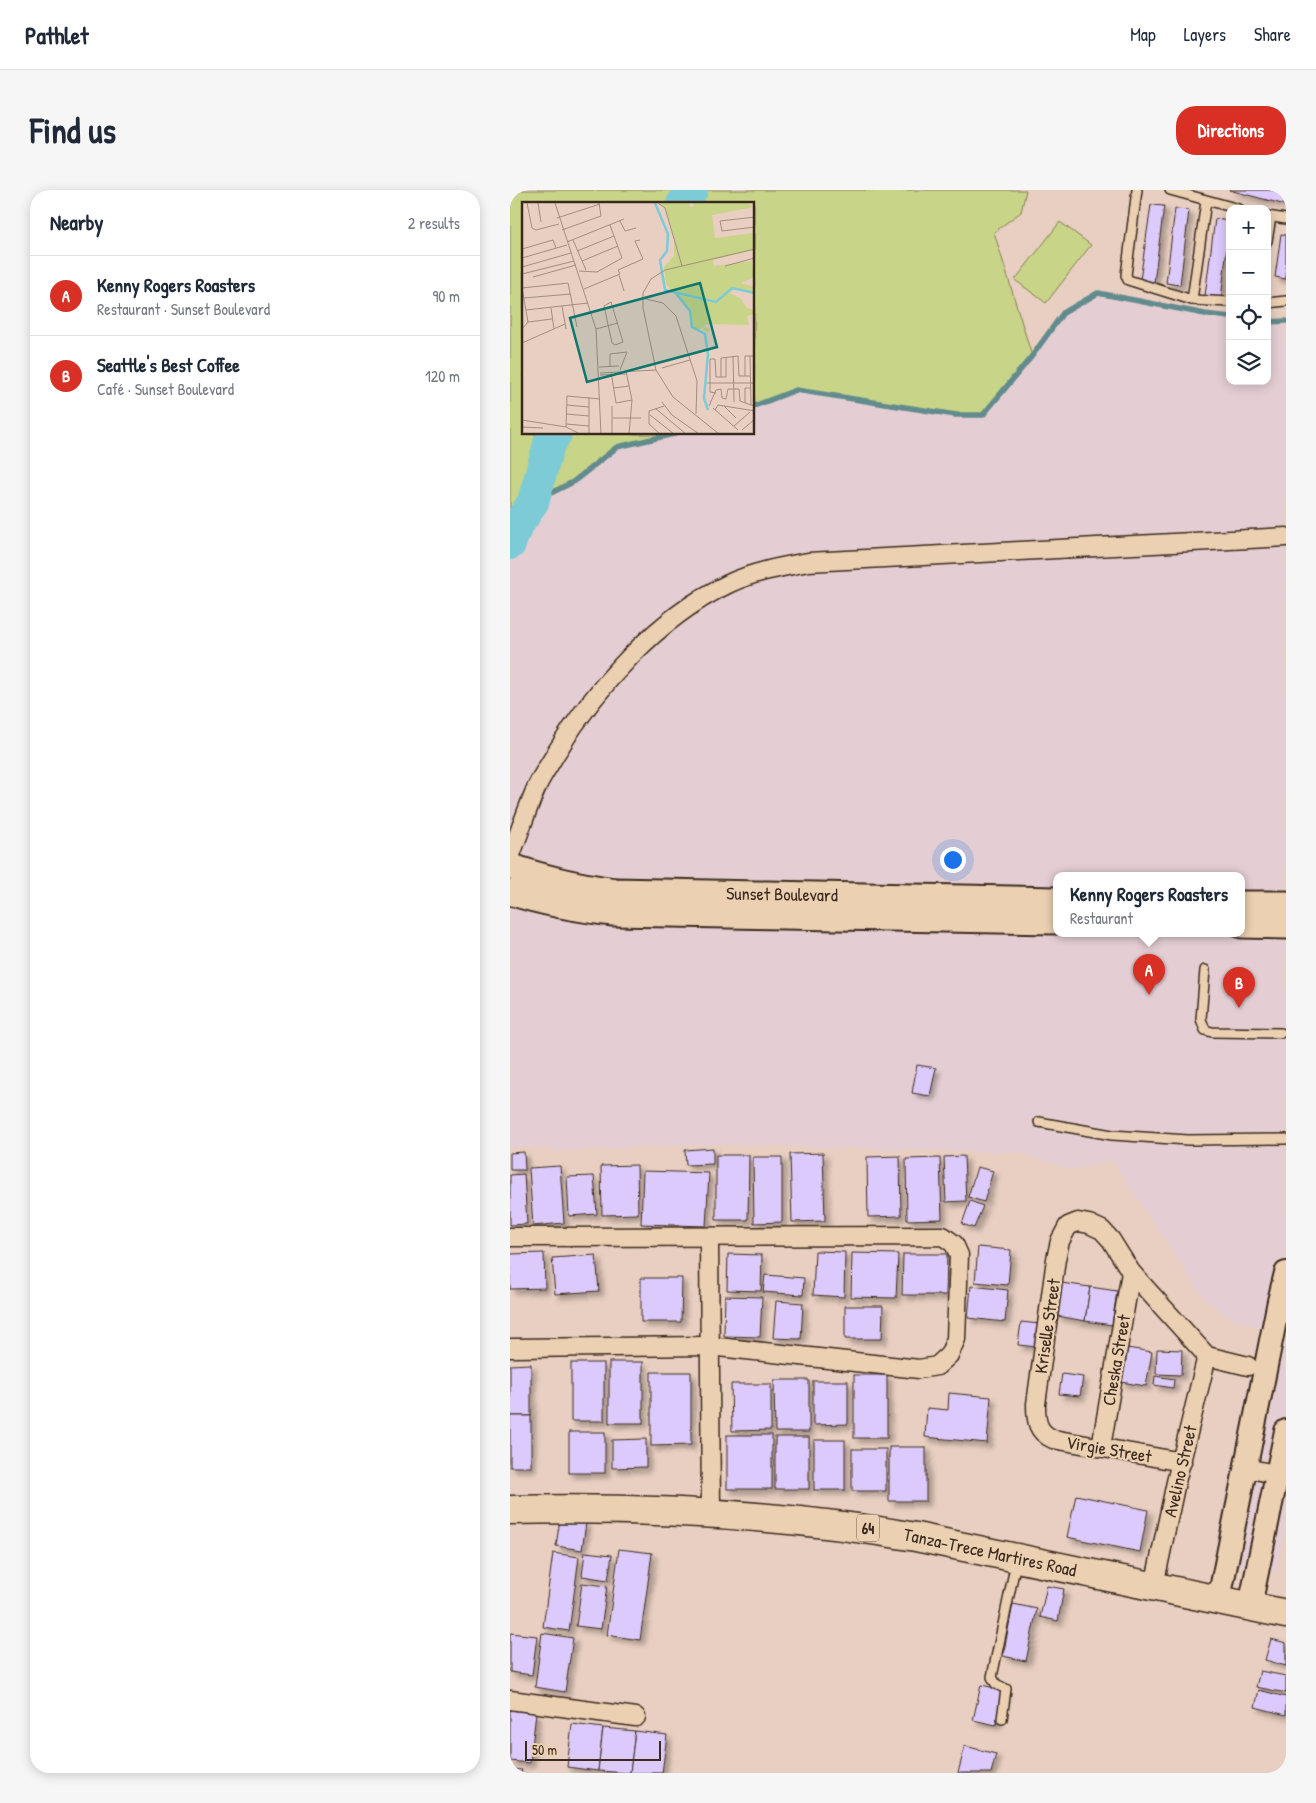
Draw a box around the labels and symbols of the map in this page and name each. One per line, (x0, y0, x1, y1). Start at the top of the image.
inset map (522, 202, 755, 435)
your location (940, 847, 966, 873)
street label: Sunset Boulevard (726, 881, 838, 907)
pin: A (1133, 954, 1165, 995)
pin: B (1223, 967, 1255, 1008)
street label: Kriselle Street (1028, 1276, 1066, 1375)
street label: Cheska Street (1096, 1312, 1136, 1408)
street label: Avelino Street (1157, 1422, 1203, 1519)
street label: Virgie Street (1064, 1429, 1154, 1469)
road number: 64 (857, 1515, 879, 1542)
street label: Tanza-Trece Martires Road (901, 1521, 1079, 1583)
scale bar (525, 1738, 661, 1761)

